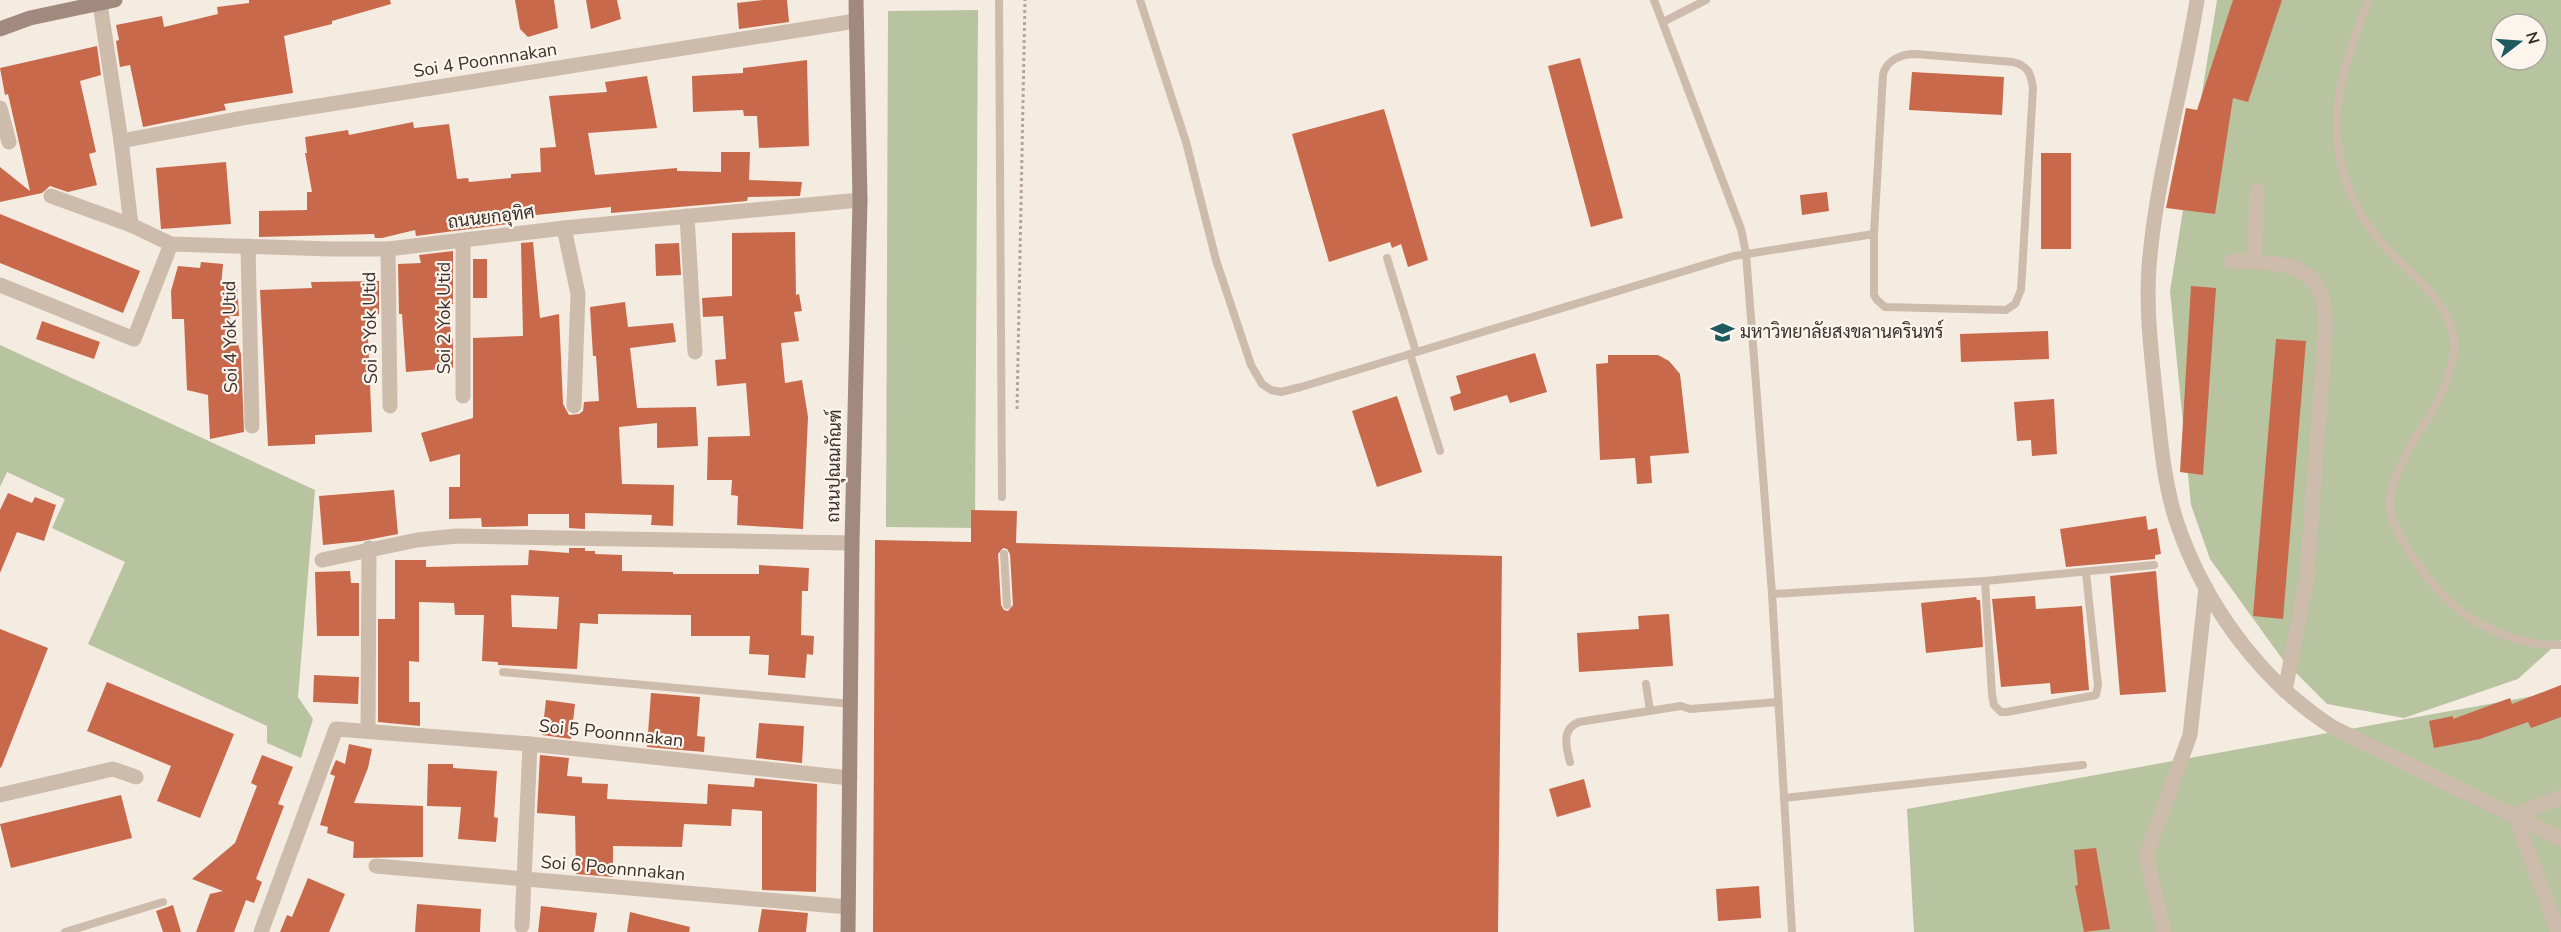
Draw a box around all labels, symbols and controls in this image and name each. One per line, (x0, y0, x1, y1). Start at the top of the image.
north arrow (2489, 12, 2549, 72)
text: N (2520, 29, 2545, 47)
street label: Soi 4 Poonnnakan (411, 37, 559, 83)
street label: ถนนยกอุทิศ (446, 200, 536, 234)
street label: Soi 2 Yok Utid (432, 262, 456, 374)
street label: Soi 3 Yok Utid (357, 272, 383, 384)
street label: Soi 4 Yok Utid (217, 281, 243, 393)
school or university icon: มหาวิทยาลัยสงขลานครินทร์ (1709, 319, 1735, 345)
place label: มหาวิทยาลัยสงขลานครินทร์ (1740, 319, 1944, 344)
street label: ถนนปุณณกัณฑ์ (820, 409, 847, 523)
street label: Soi 5 Poonnnakan (538, 713, 684, 753)
street label: Soi 6 Poonnnakan (540, 850, 686, 886)

